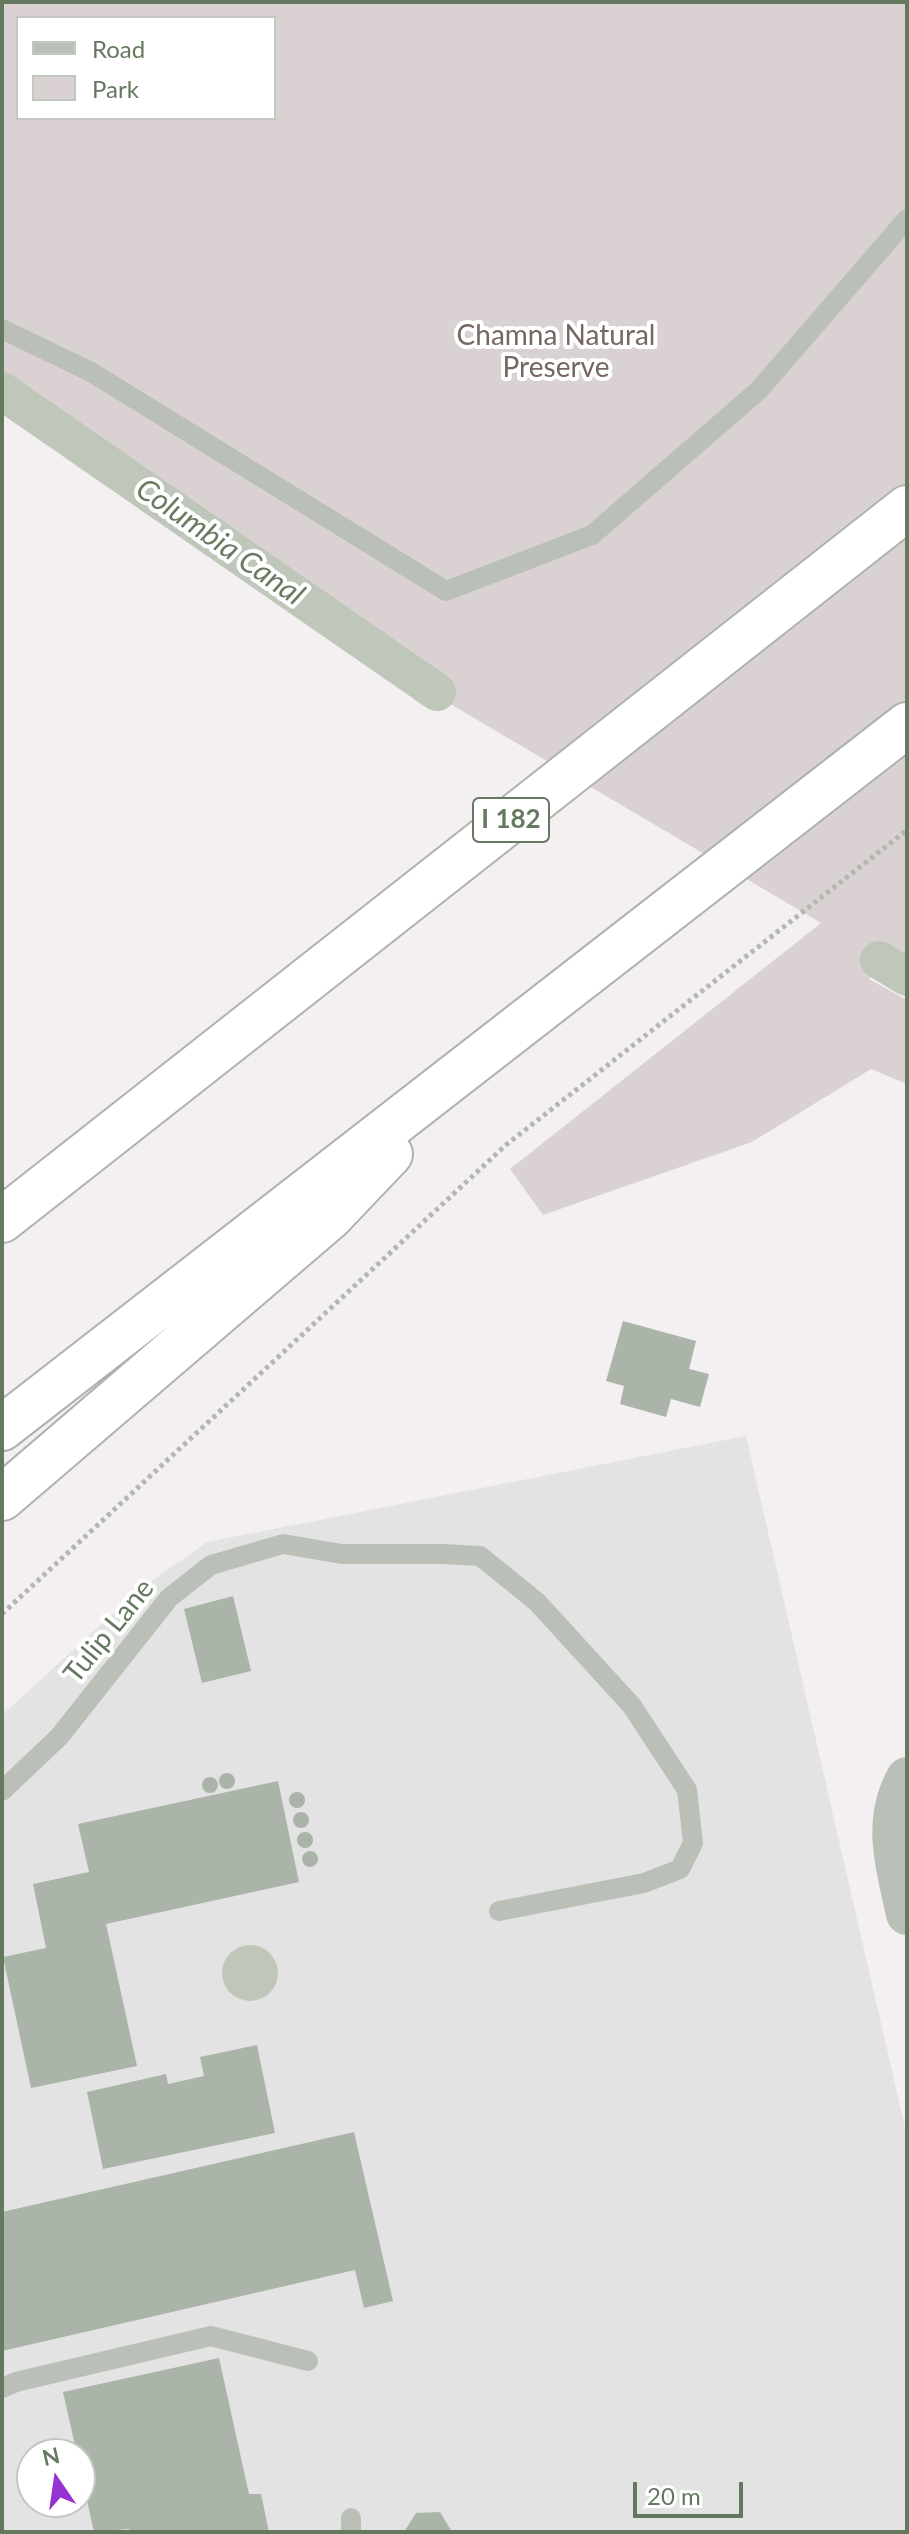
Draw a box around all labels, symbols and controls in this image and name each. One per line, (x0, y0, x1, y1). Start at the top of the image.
legend (16, 16, 276, 120)
text: Road (92, 34, 145, 63)
text: Park (92, 74, 139, 103)
park label: Chamna Natural Preserve (457, 319, 655, 385)
water label: Columbia Canal (129, 471, 311, 613)
road number: I 182 (473, 798, 549, 842)
street label: Tulip Lane (57, 1572, 161, 1690)
north arrow (16, 2438, 96, 2518)
text: N (40, 2441, 62, 2471)
scale bar (637, 2466, 747, 2516)
text: 20 m (647, 2481, 701, 2510)

